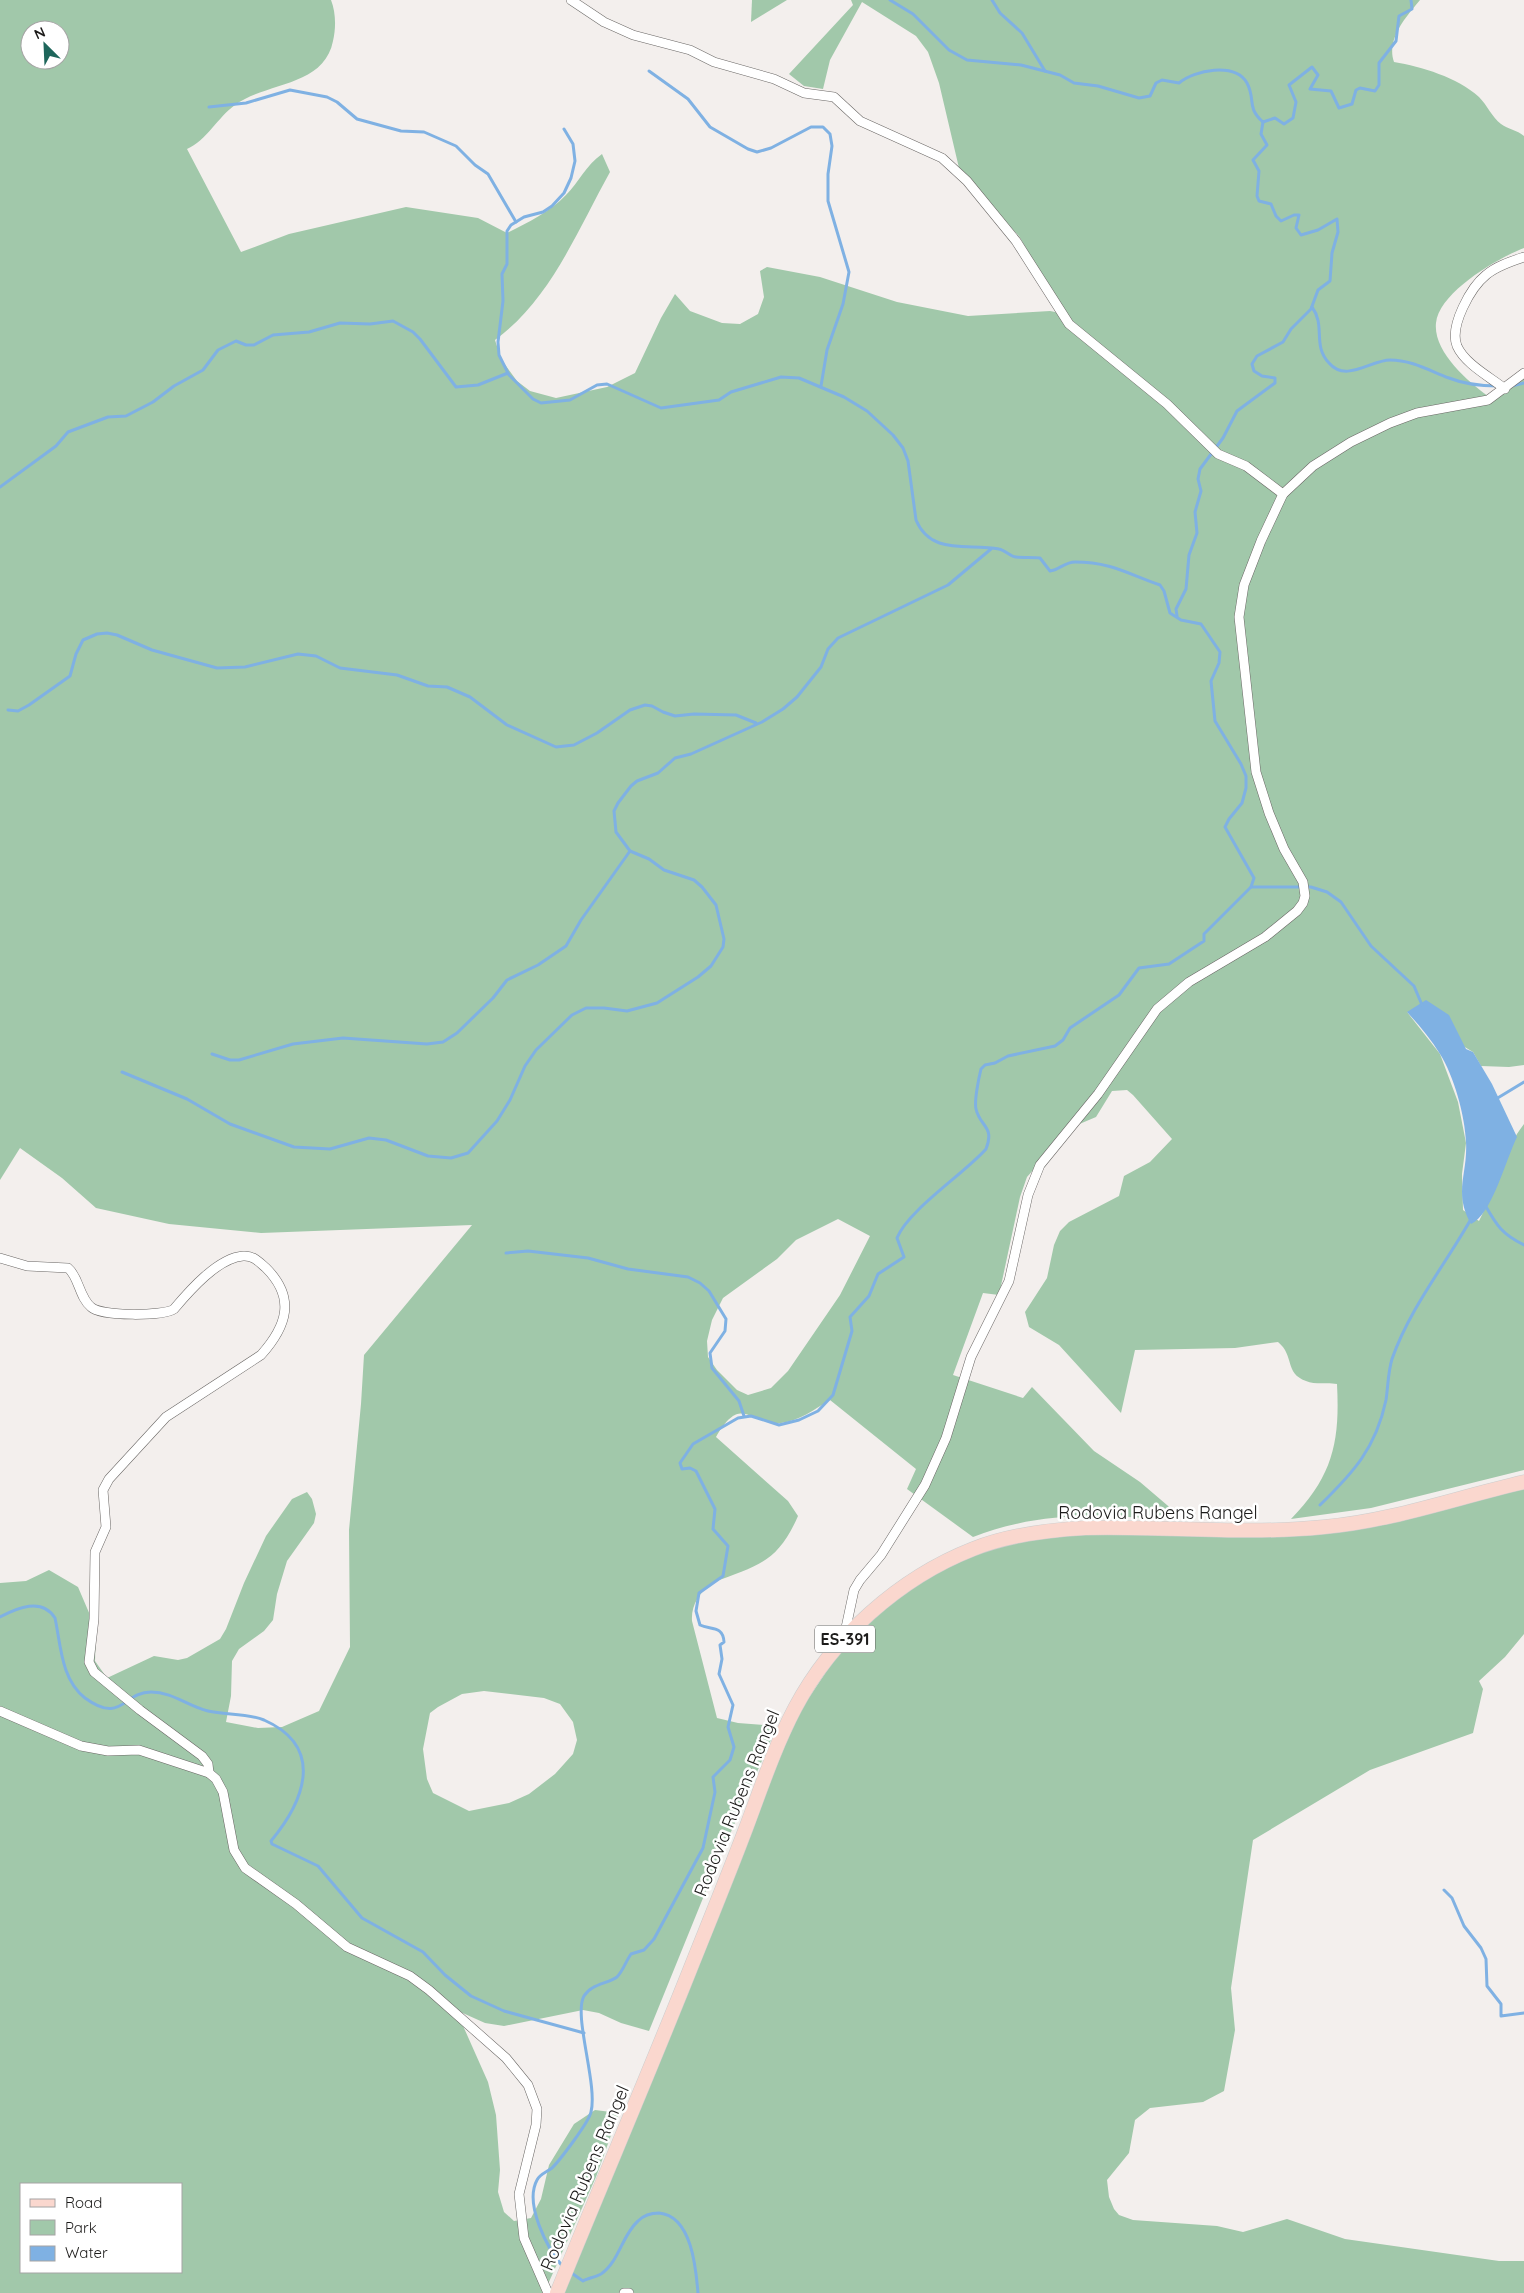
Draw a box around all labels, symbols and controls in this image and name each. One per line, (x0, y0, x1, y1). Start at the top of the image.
north arrow (20, 20, 70, 70)
text: N (31, 23, 48, 43)
street label: Rodovia Rubens Rangel (1058, 1501, 1258, 1524)
road number: ES-391 (815, 1626, 875, 1652)
street label: Rodovia Rubens Rangel (689, 1706, 785, 1900)
street label: Rodovia Rubens Rangel (535, 2082, 634, 2274)
legend (20, 2183, 182, 2273)
text: Road (65, 2193, 102, 2212)
text: Park (65, 2218, 97, 2237)
text: Water (65, 2243, 108, 2262)

